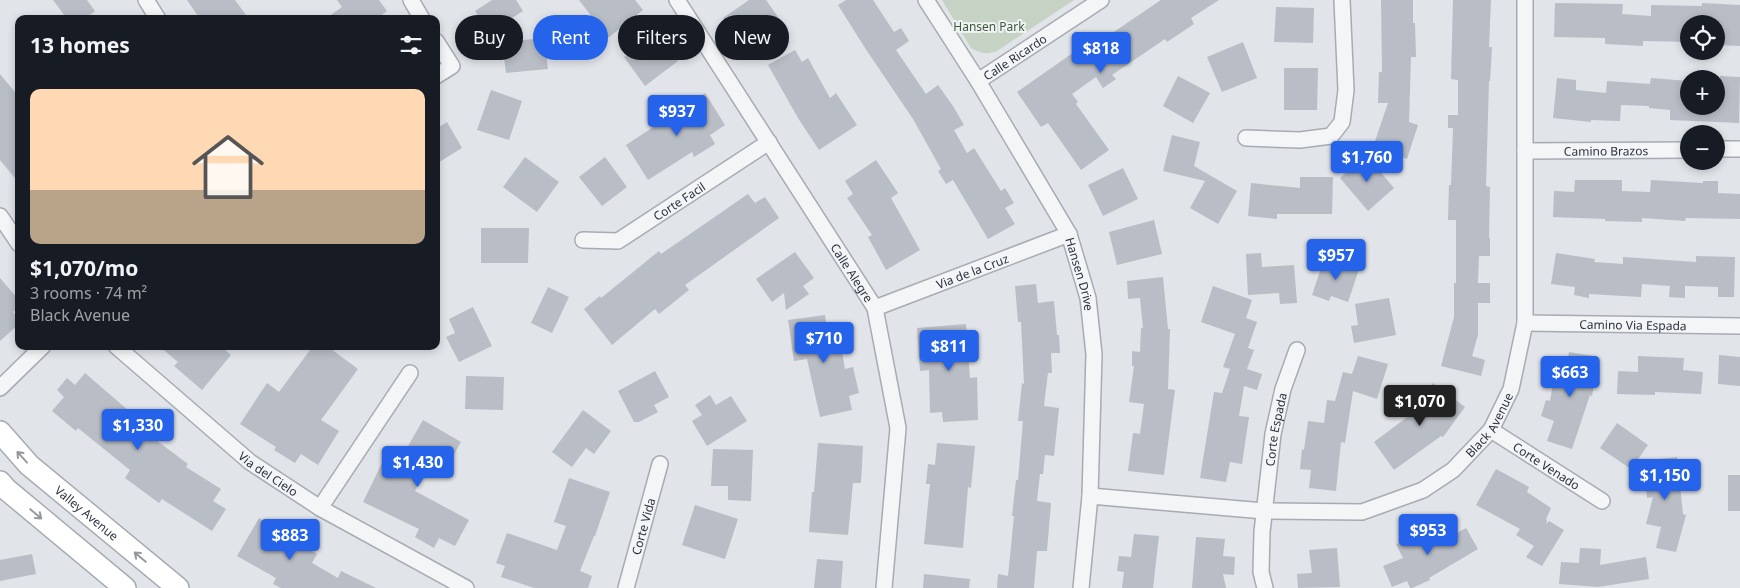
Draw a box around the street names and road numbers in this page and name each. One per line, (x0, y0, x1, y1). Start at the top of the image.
street label: Calle Ricardo (980, 30, 1050, 84)
street label: Camino Brazos (1564, 142, 1649, 159)
street label: Corte Facil (650, 178, 708, 224)
street label: Hansen Drive (1062, 235, 1098, 312)
street label: Calle Alegre (827, 240, 878, 305)
street label: Via de la Cruz (934, 249, 1011, 292)
street label: Camino Via Espada (1579, 315, 1687, 334)
street label: Black Avenue (1461, 389, 1517, 461)
street label: Corte Espada (1261, 391, 1290, 467)
street label: Corte Venado (1510, 438, 1583, 493)
street label: Via del Cielo (235, 447, 301, 500)
street label: Valley Avenue (51, 481, 123, 544)
street label: Corte Vida (627, 496, 659, 557)

